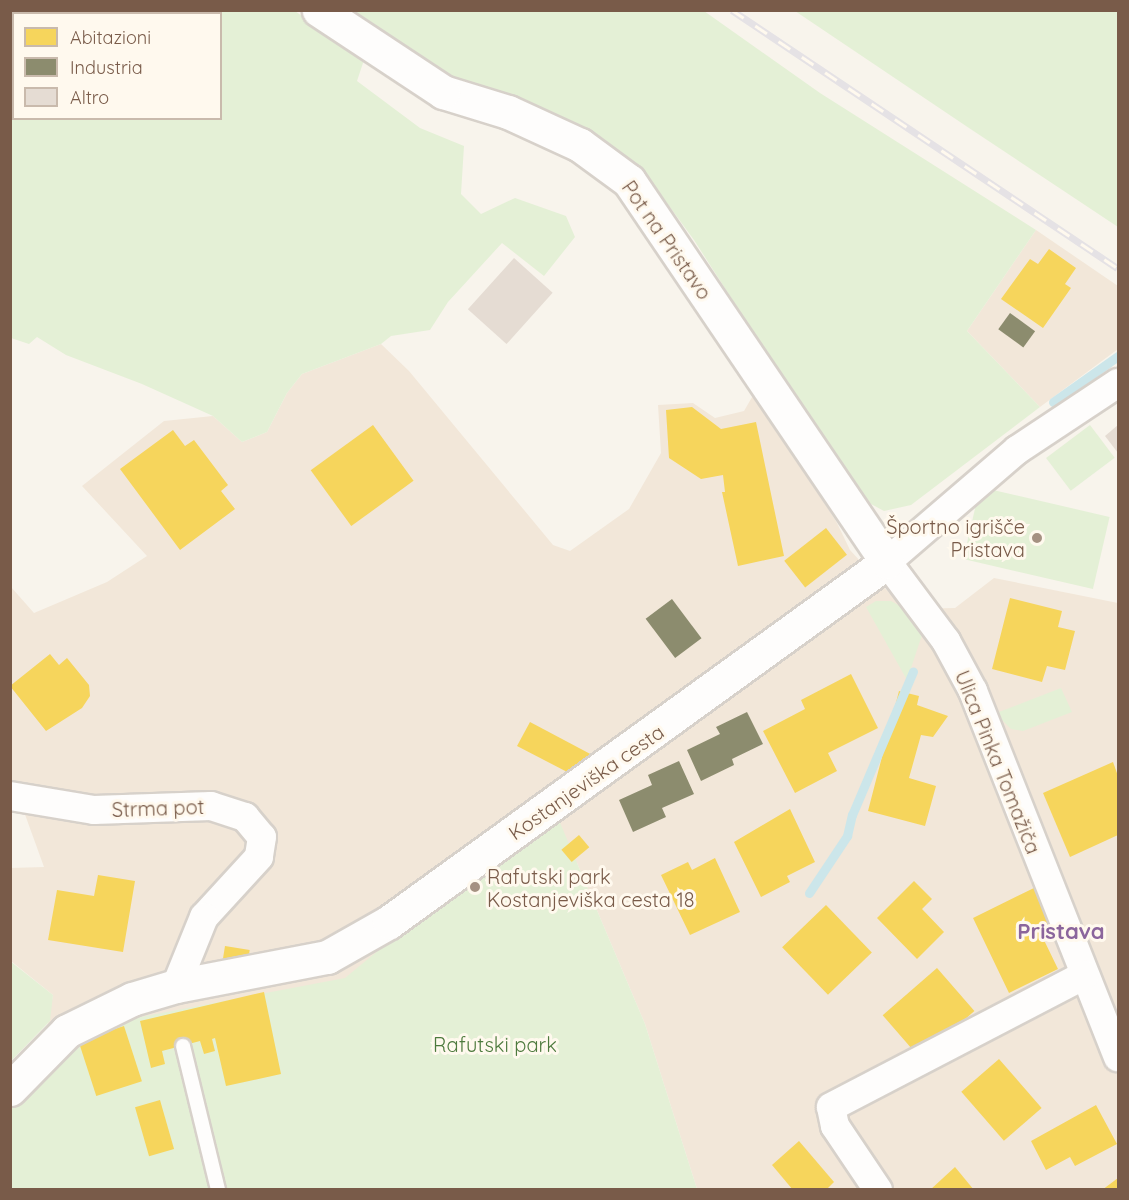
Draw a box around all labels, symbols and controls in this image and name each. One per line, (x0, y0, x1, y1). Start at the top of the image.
legend (12, 12, 222, 120)
text: Abitazioni (70, 26, 151, 49)
text: Industria (70, 56, 143, 79)
text: Altro (70, 86, 109, 109)
street label: Pot na Pristavo (617, 176, 717, 304)
place label: Športno igrišče Pristava (886, 514, 1025, 561)
marker: Športno igrišče Pristava (1030, 531, 1044, 545)
street label: Ulica Pinka Tomažiča (950, 667, 1046, 857)
street label: Kostanjeviška cesta (504, 719, 668, 845)
street label: Strma pot (111, 794, 205, 822)
place label: Rafutski park Kostanjeviška cesta 18 (487, 864, 695, 911)
marker: Rafutski park Kostanjeviška cesta 18 (468, 880, 482, 894)
district label: Pristava (1017, 919, 1105, 945)
park label: Rafutski park (433, 1032, 557, 1056)

